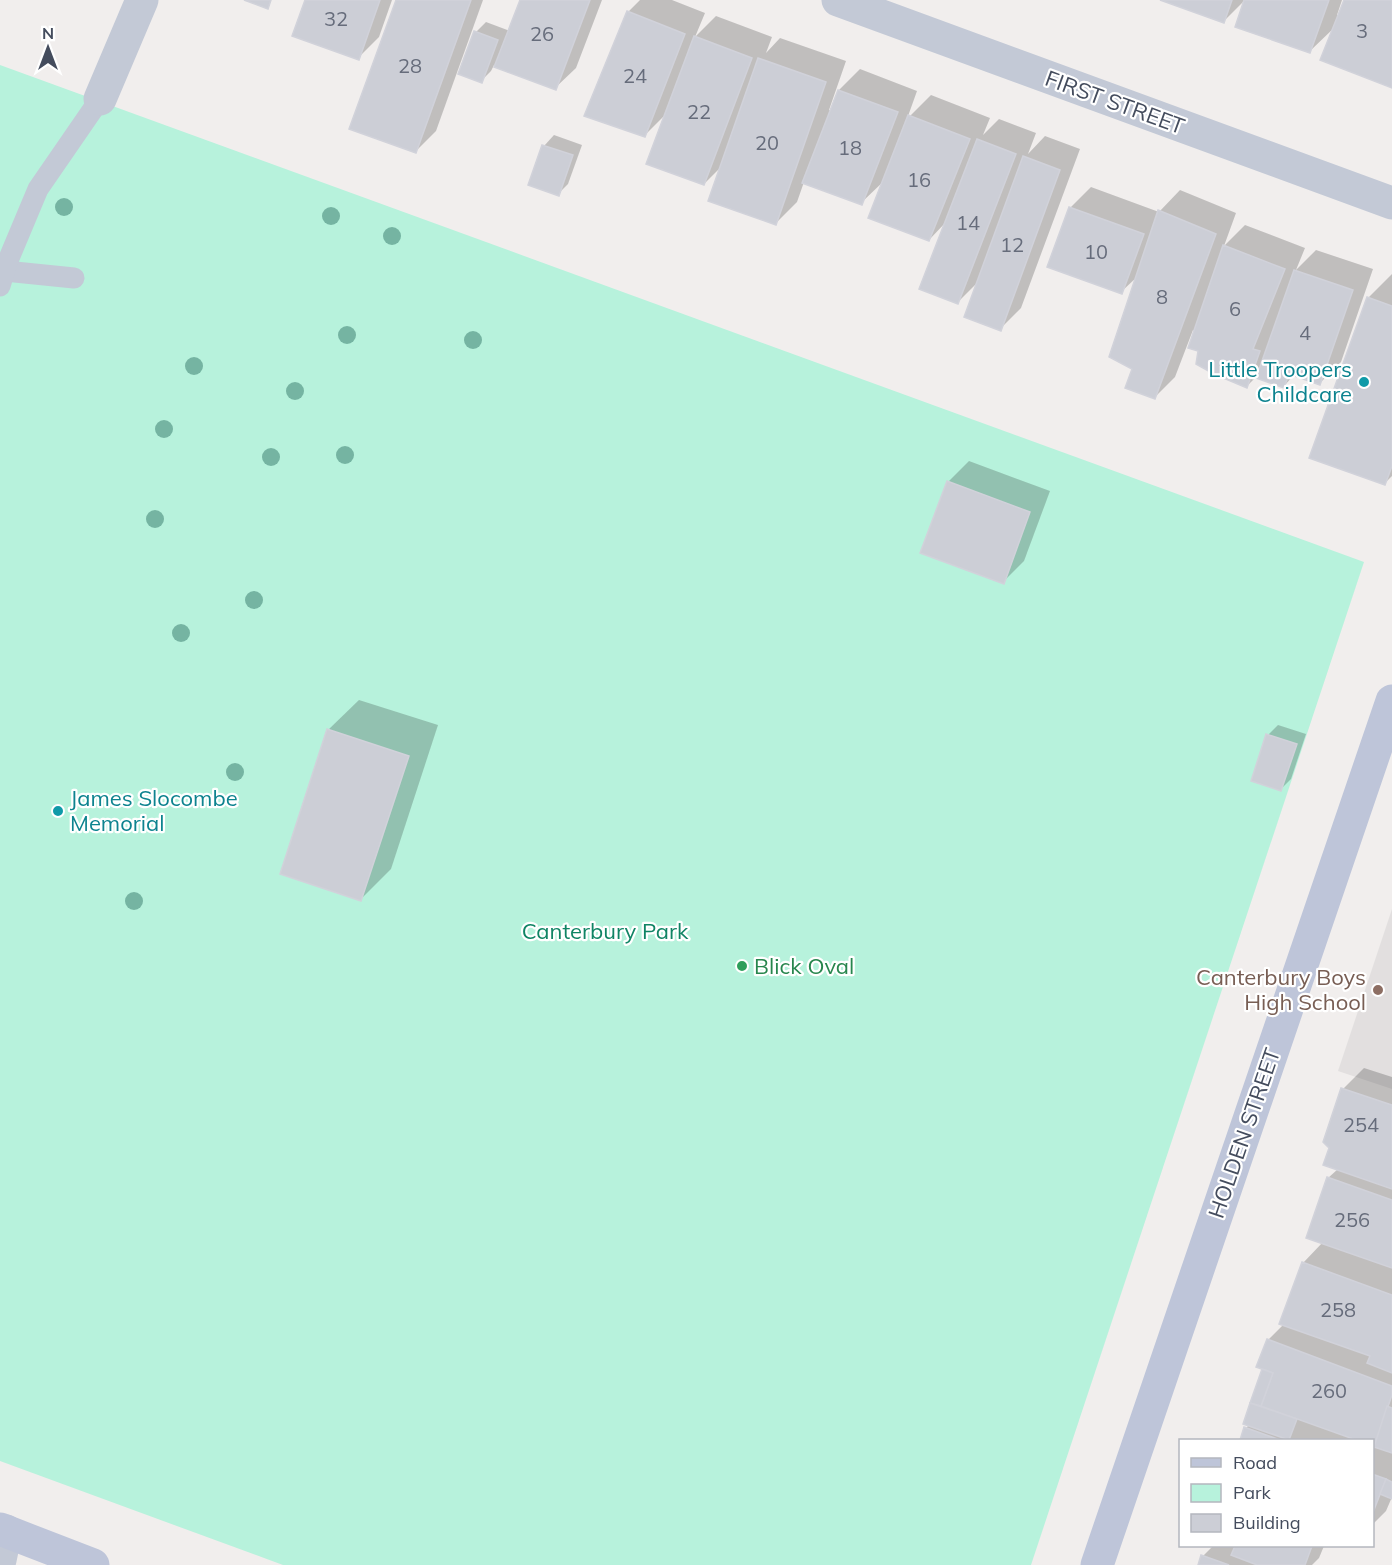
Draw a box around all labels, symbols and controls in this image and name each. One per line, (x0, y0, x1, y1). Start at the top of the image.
house number: 32 (324, 6, 348, 31)
north arrow (18, 18, 78, 78)
house number: 3 (1356, 18, 1368, 43)
house number: 26 (530, 21, 554, 46)
text: N (42, 23, 54, 43)
house number: 28 (398, 53, 422, 78)
house number: 24 (623, 63, 647, 88)
street label: FIRST STREET (1041, 64, 1189, 140)
house number: 22 (687, 99, 711, 124)
house number: 20 (755, 130, 779, 155)
house number: 18 (838, 135, 862, 160)
house number: 16 (907, 167, 931, 192)
house number: 14 (956, 210, 980, 235)
house number: 12 (1000, 232, 1024, 257)
house number: 10 (1084, 239, 1108, 264)
house number: 8 (1156, 284, 1168, 309)
house number: 6 (1229, 296, 1241, 321)
house number: 4 (1299, 320, 1311, 345)
place label: Little Troopers Childcare (1208, 355, 1352, 408)
marker: Little Troopers Childcare (1357, 375, 1371, 389)
place label: James Slocombe Memorial (70, 784, 238, 837)
marker: James Slocombe Memorial (51, 804, 65, 818)
park label: Canterbury Park (522, 917, 689, 945)
place label: Blick Oval (754, 952, 854, 980)
marker: Blick Oval (735, 959, 749, 973)
place label: Canterbury Boys High School (1196, 963, 1366, 1016)
marker: Canterbury Boys High School (1371, 983, 1385, 997)
street label: HOLDEN STREET (1202, 1044, 1286, 1222)
house number: 254 (1343, 1112, 1379, 1137)
house number: 256 (1334, 1207, 1370, 1232)
house number: 258 (1320, 1297, 1356, 1322)
house number: 260 (1311, 1378, 1347, 1403)
legend (1179, 1439, 1374, 1547)
text: Road (1233, 1451, 1277, 1474)
text: Park (1233, 1481, 1272, 1504)
text: Building (1233, 1511, 1301, 1534)

